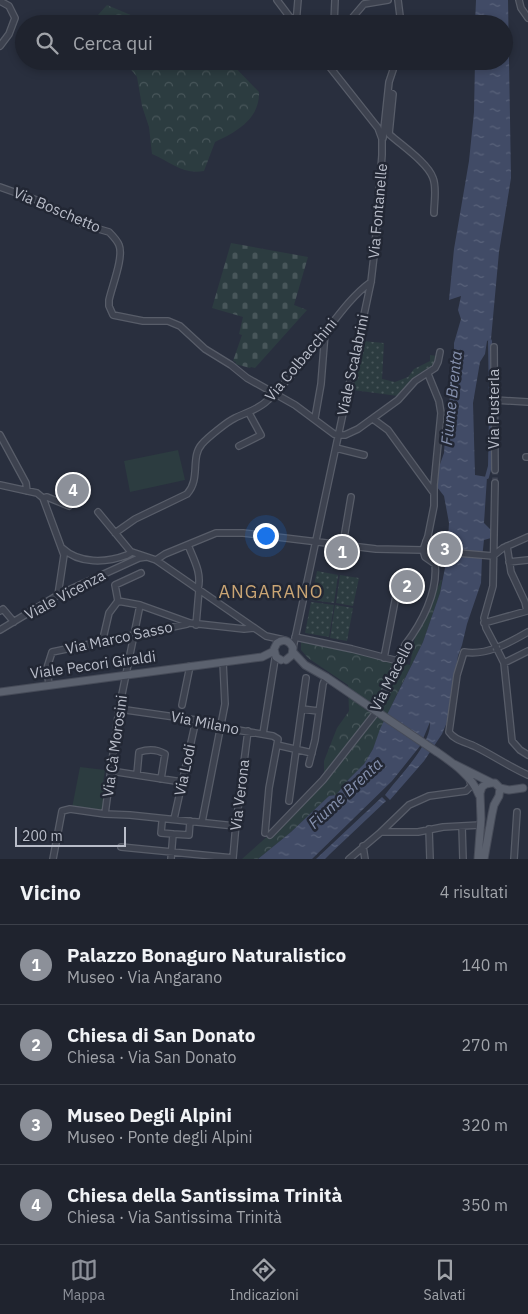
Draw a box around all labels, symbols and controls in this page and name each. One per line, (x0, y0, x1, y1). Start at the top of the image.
search box (15, 15, 513, 70)
icon: search (33, 29, 61, 57)
text: Cerca qui (73, 31, 153, 55)
street label: Via Fontanelle (364, 162, 391, 259)
street label: Via Boschetto (11, 183, 104, 236)
street label: Viale Scalabrini (332, 312, 373, 417)
street label: Via Colbacchini (260, 314, 341, 405)
water label: Fiume Brenta (436, 350, 466, 446)
street label: Via Pusterla (484, 369, 503, 449)
pin: 4 (57, 471, 89, 509)
your location (253, 523, 279, 549)
pin: 3 (429, 530, 461, 568)
pin: 1 (326, 533, 358, 571)
street label: Viale Vicenza (21, 565, 108, 624)
pin: 2 (391, 567, 423, 605)
district label: ANGARANO (219, 580, 323, 603)
street label: Via Marco Sasso (64, 617, 174, 658)
street label: Via Macello (366, 637, 417, 714)
street label: Viale Pecori Giraldi (29, 646, 157, 683)
street label: Via Cà Morosini (98, 694, 131, 798)
street label: Via Milano (169, 707, 241, 738)
street label: Via Lodi (170, 742, 199, 798)
water label: Fiume Brenta (304, 753, 386, 833)
street label: Via Verona (226, 758, 253, 832)
scale bar (15, 824, 126, 847)
text: 200 m (22, 827, 63, 845)
text: Vicino (20, 878, 81, 906)
text: 4 risultati (440, 882, 508, 902)
text: Palazzo Bonaguro Naturalistico (67, 943, 346, 967)
text: 1 (31, 955, 41, 975)
text: 140 m (461, 955, 508, 975)
text: Museo · Via Angarano (67, 967, 222, 987)
text: Chiesa di San Donato (67, 1023, 256, 1047)
text: 2 (31, 1035, 41, 1055)
text: 270 m (461, 1035, 508, 1055)
text: Chiesa · Via San Donato (67, 1047, 237, 1067)
text: Museo Degli Alpini (67, 1103, 232, 1127)
text: 3 (31, 1115, 41, 1135)
text: 320 m (461, 1115, 508, 1135)
text: Museo · Ponte degli Alpini (67, 1127, 253, 1147)
text: Chiesa della Santissima Trinità (67, 1183, 342, 1207)
text: 4 (31, 1195, 41, 1215)
text: 350 m (461, 1195, 508, 1215)
text: Chiesa · Via Santissima Trinità (67, 1207, 282, 1227)
tab: Mappa (62, 1256, 105, 1304)
tab: Indicazioni (230, 1256, 299, 1304)
tab: Salvati (424, 1256, 466, 1304)

